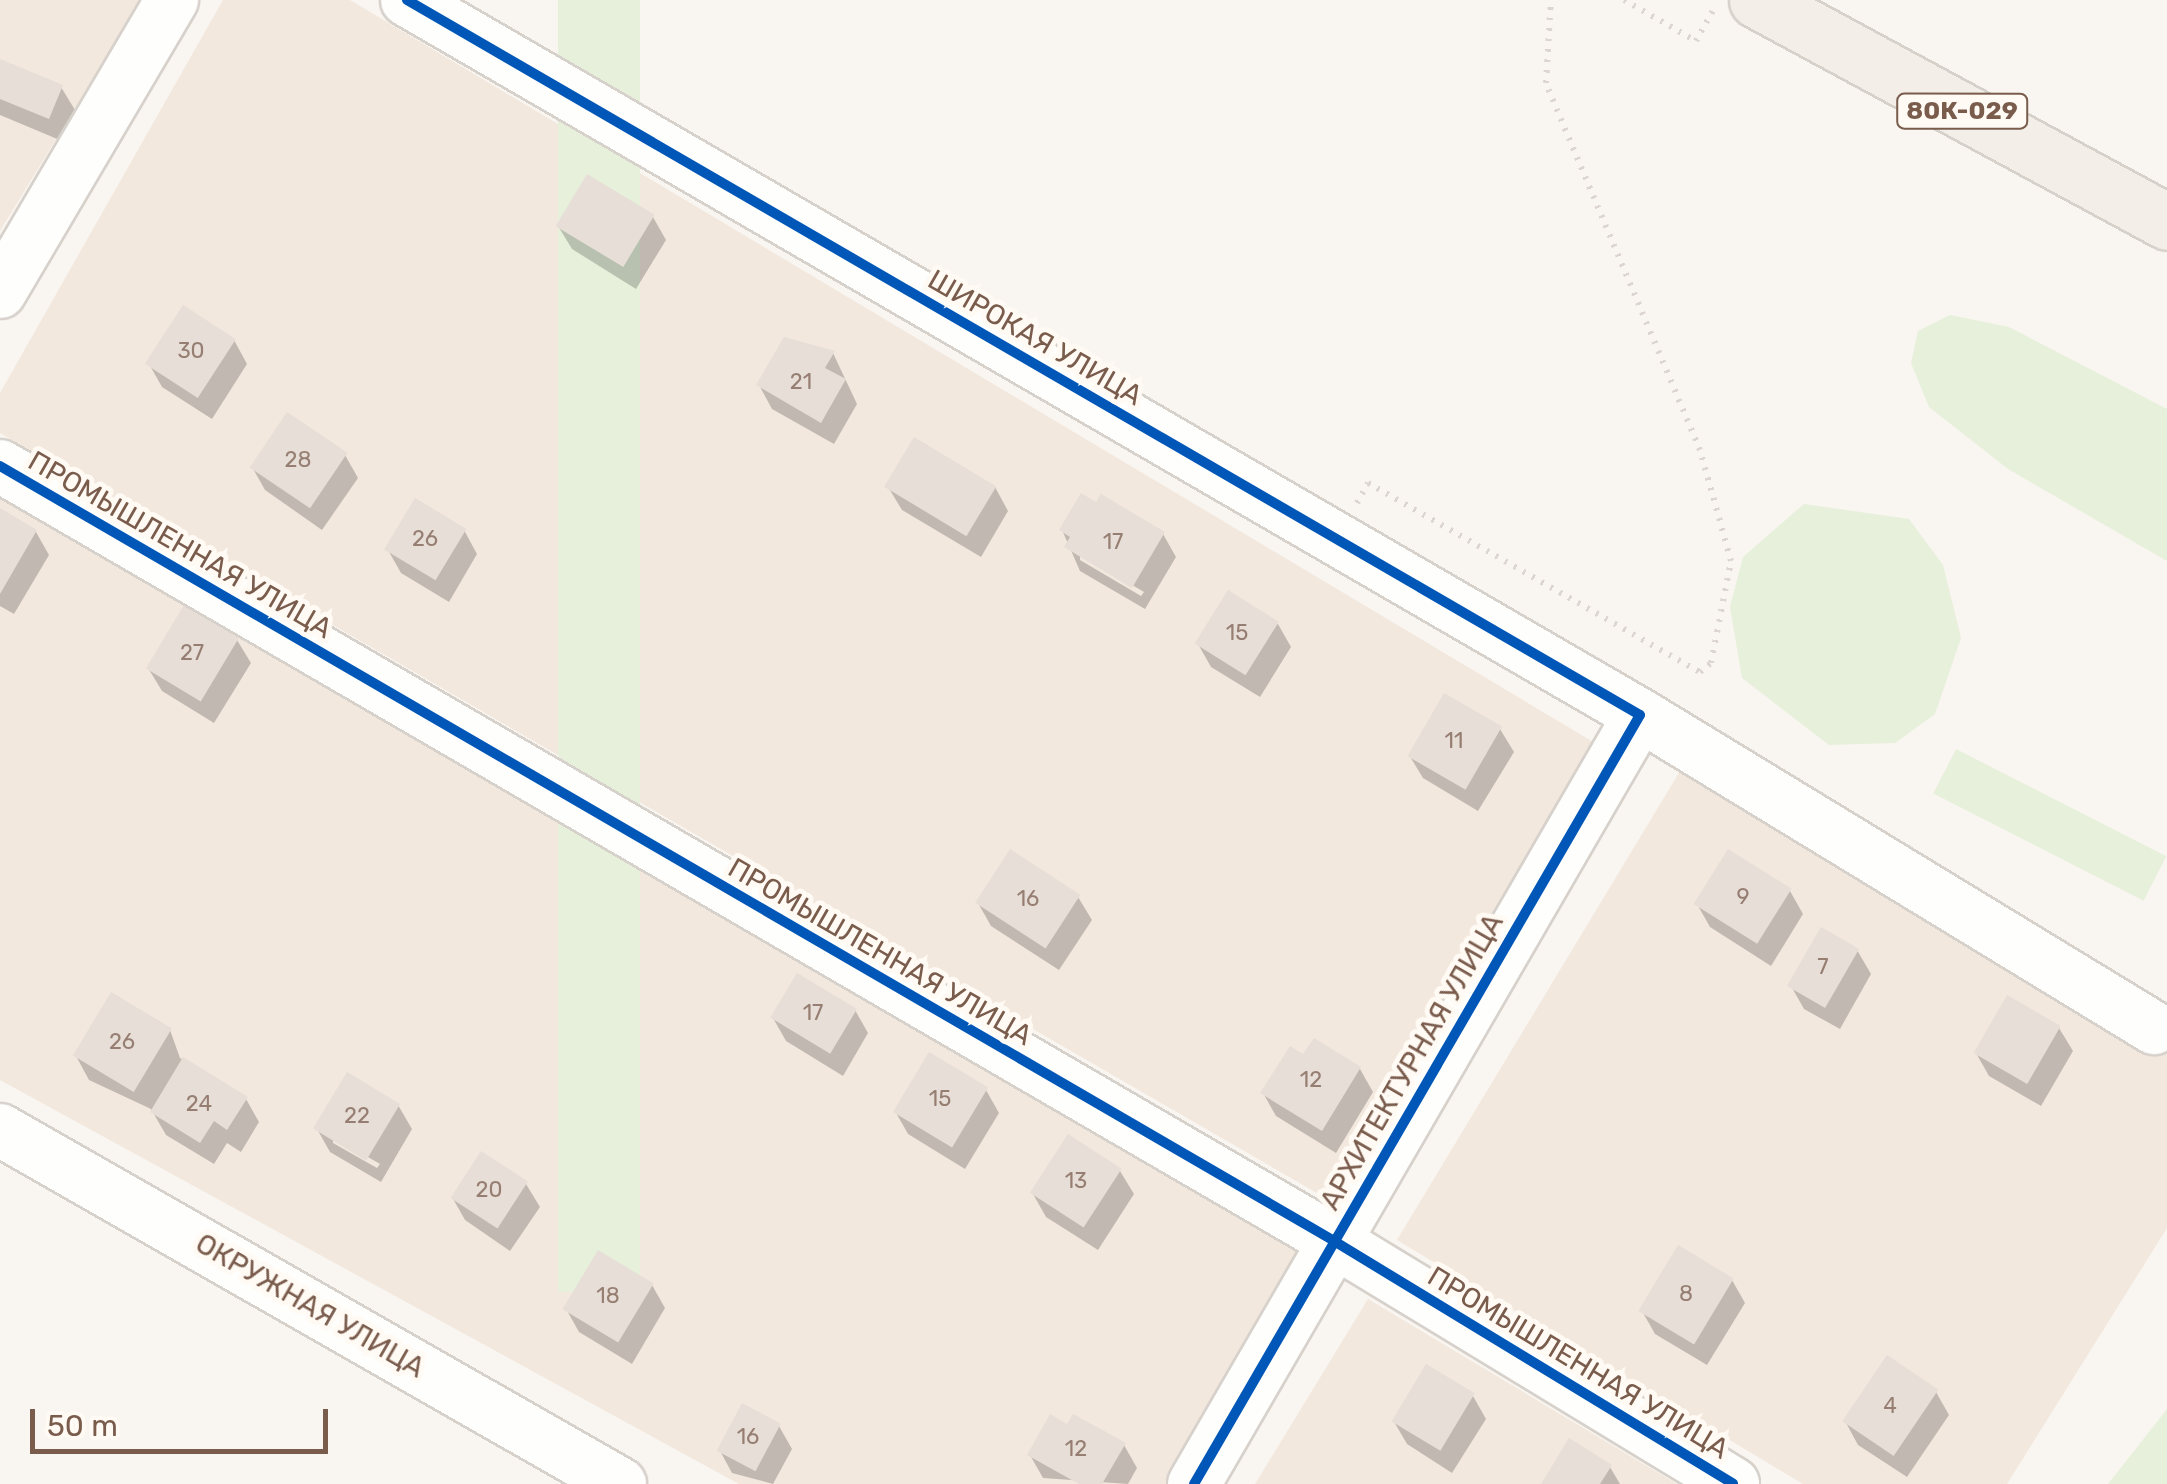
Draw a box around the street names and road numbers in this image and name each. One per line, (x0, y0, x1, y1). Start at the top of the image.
road number: 80К-029 (1894, 91, 2030, 131)
street label: ШИРОКАЯ УЛИЦА (922, 263, 1148, 413)
street label: ПРОМЫШЛЕННАЯ УЛИЦА (22, 444, 338, 646)
street label: ПРОМЫШЛЕННАЯ УЛИЦА (722, 851, 1038, 1053)
street label: АРХИТЕКТУРНАЯ УЛИЦА (1313, 908, 1511, 1216)
street label: ОКРУЖНАЯ УЛИЦА (190, 1227, 430, 1385)
street label: ПРОМЫШЛЕННАЯ УЛИЦА (1421, 1260, 1735, 1466)

